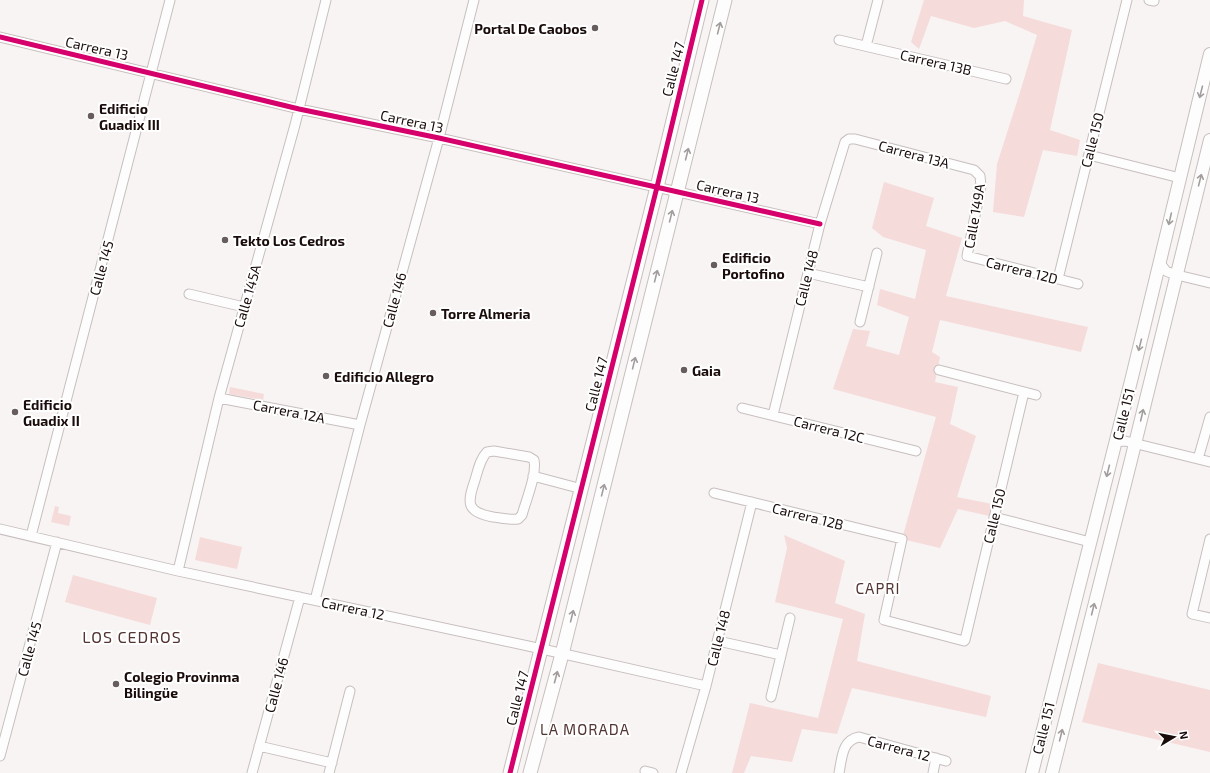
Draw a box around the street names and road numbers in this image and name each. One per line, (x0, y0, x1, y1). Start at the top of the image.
street label: Carrera 13 (64, 33, 130, 63)
street label: Calle 147 (658, 40, 688, 98)
street label: Carrera 13B (899, 46, 973, 78)
street label: Carrera 13 (379, 106, 445, 136)
street label: Calle 150 (1077, 111, 1107, 169)
street label: Carrera 13A (877, 136, 952, 172)
street label: Carrera 13 (695, 176, 761, 206)
street label: Calle 149A (960, 182, 988, 250)
street label: Calle 145 (86, 239, 116, 297)
street label: Calle 148 (791, 248, 821, 308)
street label: Carrera 12D (984, 253, 1060, 287)
street label: Calle 145A (230, 262, 264, 330)
street label: Calle 146 (378, 270, 410, 330)
street label: Calle 147 (581, 355, 611, 413)
street label: Calle 151 (1108, 386, 1138, 442)
street label: Carrera 12A (252, 396, 327, 426)
street label: Carrera 12C (792, 412, 866, 446)
street label: Calle 150 (979, 487, 1009, 545)
street label: Carrera 12B (771, 499, 845, 533)
street label: Carrera 12 (320, 593, 386, 623)
street label: Calle 148 (703, 608, 733, 668)
street label: Calle 145 (14, 620, 44, 678)
street label: Calle 146 (260, 655, 292, 715)
street label: Calle 147 (502, 669, 532, 727)
street label: Calle 151 (1028, 700, 1058, 756)
street label: Carrera 12 (866, 731, 932, 765)

